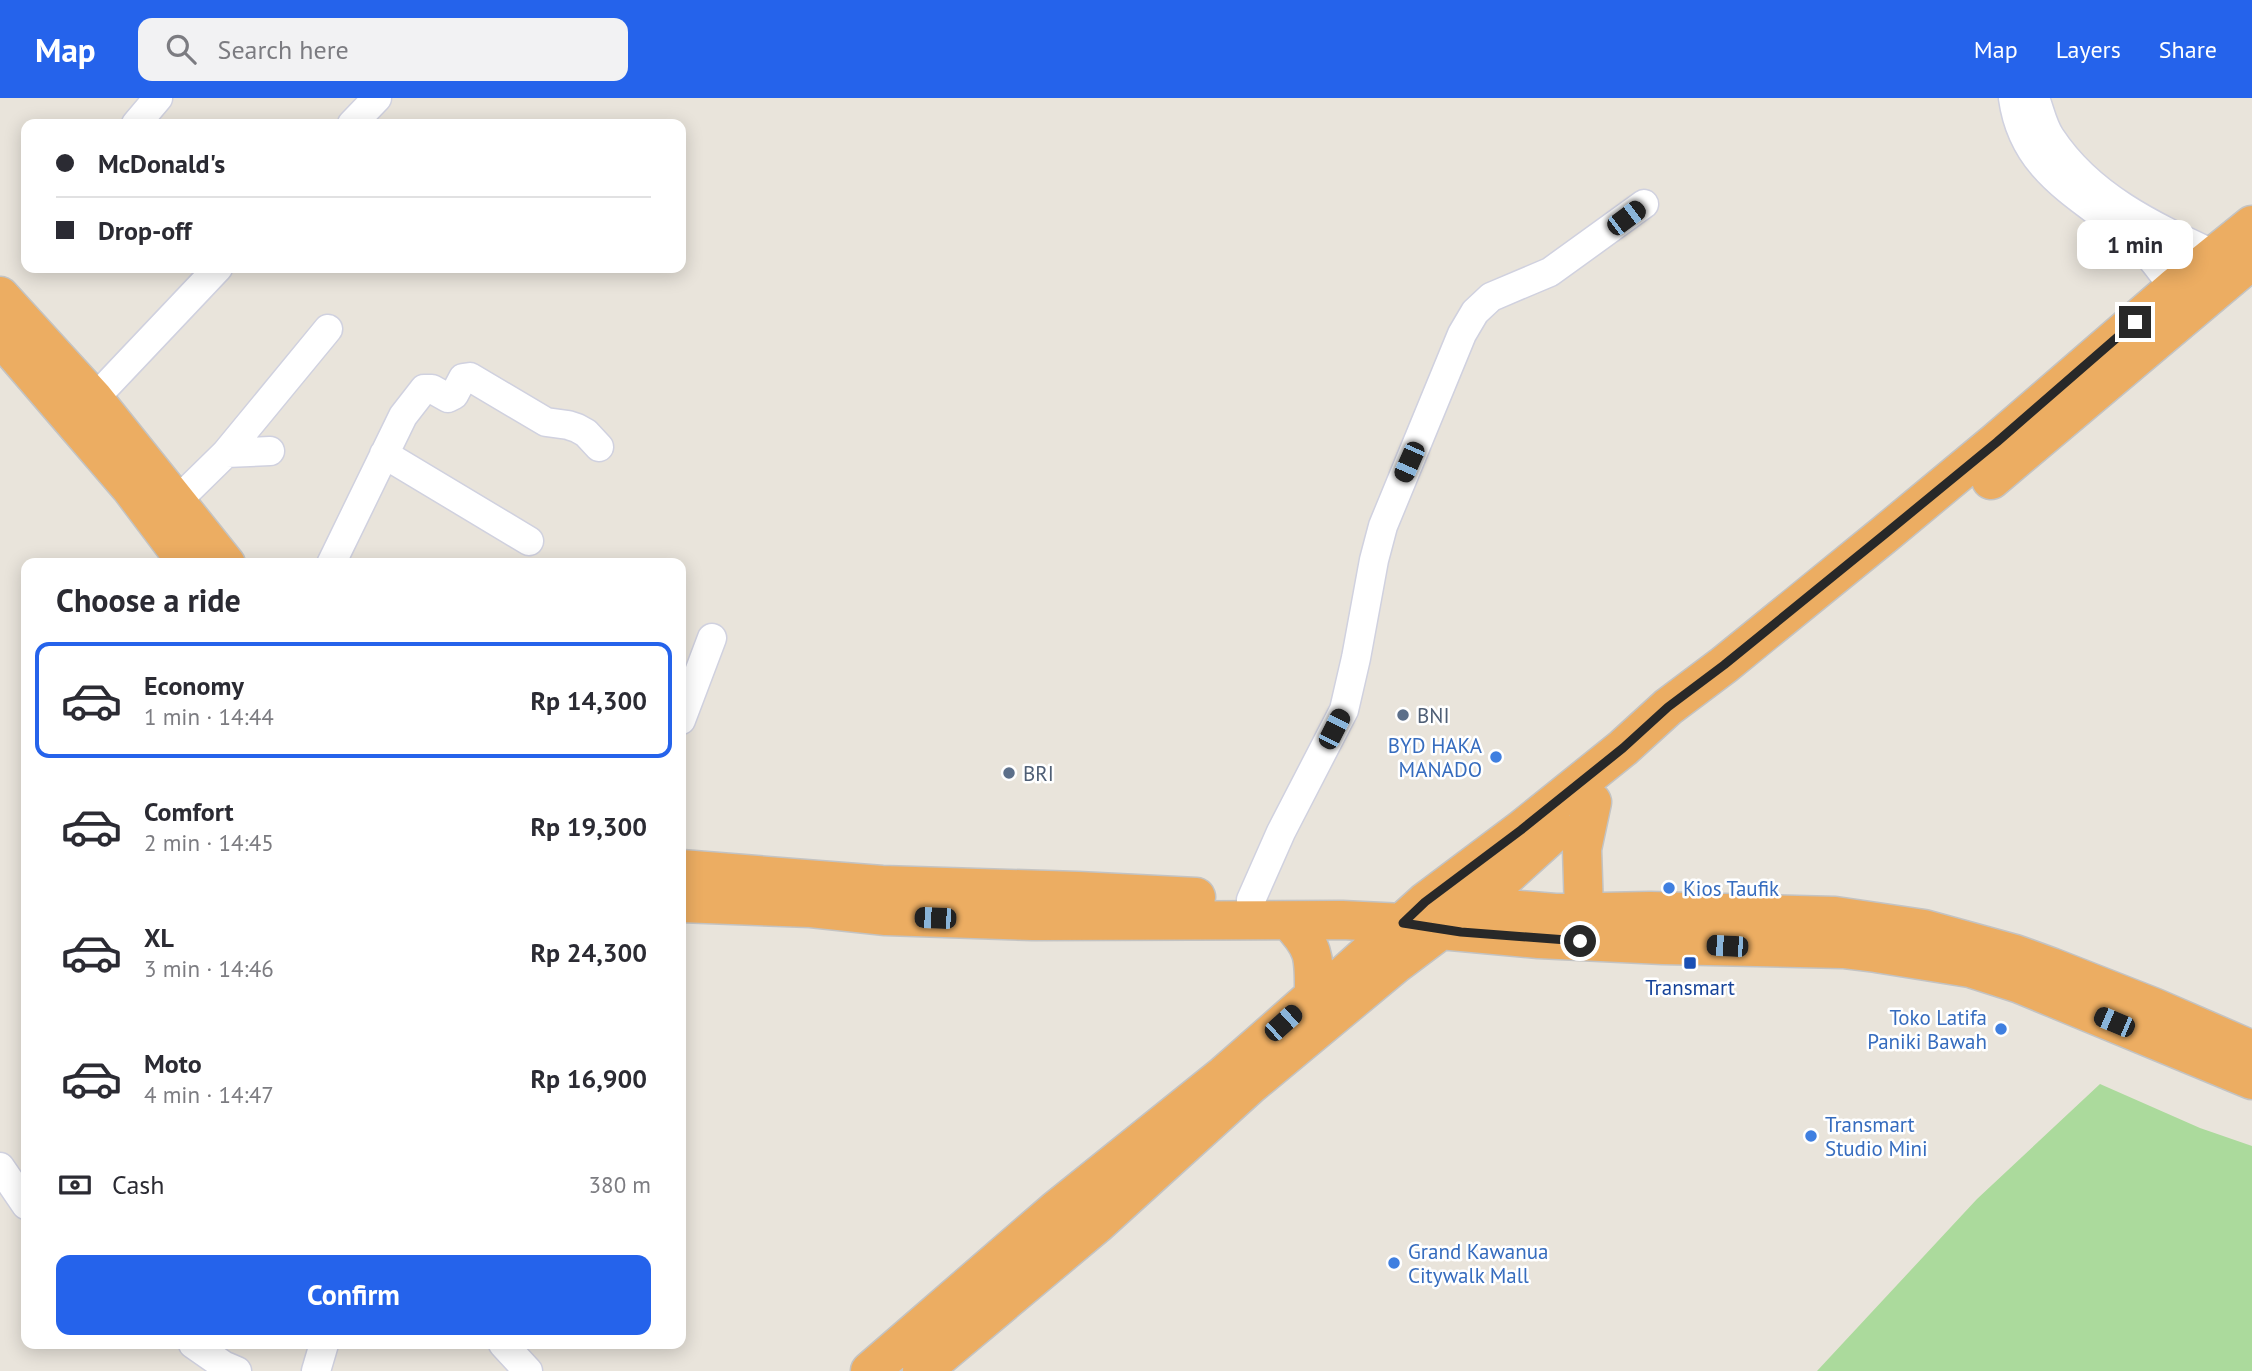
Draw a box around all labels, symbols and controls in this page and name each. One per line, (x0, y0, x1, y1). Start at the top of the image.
search box (138, 18, 628, 81)
text: Map (35, 28, 96, 71)
icon: search (162, 30, 200, 68)
text: Search here (218, 33, 349, 66)
text: Map (1974, 34, 2018, 65)
text: Layers (2056, 34, 2121, 65)
text: Share (2159, 34, 2217, 65)
text: McDonald's (98, 147, 225, 180)
car (1603, 197, 1650, 239)
text: Drop-off (98, 214, 192, 247)
callout: 1 min (2077, 220, 2193, 270)
text: 1 min (2107, 230, 2163, 259)
route end (2119, 306, 2151, 338)
car (1391, 439, 1428, 485)
text: Choose a ride (56, 579, 241, 621)
icon: car (60, 669, 123, 732)
text: Economy (144, 669, 244, 702)
text: Rp 14,300 (530, 684, 647, 717)
text: 1 min · 14:44 (144, 702, 274, 731)
place label: BNI (1417, 702, 1450, 729)
car (1316, 706, 1353, 752)
marker: BNI (1395, 707, 1411, 723)
place label: BYD HAKA MANADO (1388, 732, 1483, 783)
marker: BYD HAKA MANADO (1488, 749, 1504, 765)
place label: BRI (1023, 760, 1054, 787)
marker: BRI (1001, 765, 1017, 781)
icon: car (60, 795, 123, 858)
text: Comfort (144, 795, 234, 828)
text: Rp 19,300 (530, 810, 647, 843)
text: 2 min · 14:45 (144, 828, 274, 857)
place label: Kios Taufik (1683, 875, 1779, 902)
marker: Kios Taufik (1661, 880, 1677, 896)
car (914, 907, 957, 929)
icon: car (60, 921, 123, 984)
text: XL (144, 921, 174, 954)
route start (1564, 925, 1596, 957)
car (1706, 934, 1749, 958)
text: Rp 24,300 (530, 936, 647, 969)
text: 3 min · 14:46 (144, 954, 274, 983)
marker: Transmart (1682, 955, 1698, 971)
place label: Transmart (1645, 974, 1735, 1001)
car (1261, 1001, 1306, 1045)
place label: Toko Latifa Paniki Bawah (1867, 1004, 1987, 1055)
car (2091, 1004, 2138, 1040)
marker: Toko Latifa Paniki Bawah (1993, 1021, 2009, 1037)
icon: car (60, 1047, 123, 1110)
text: Moto (144, 1047, 202, 1080)
text: Rp 16,900 (530, 1062, 647, 1095)
text: 4 min · 14:47 (144, 1080, 274, 1109)
place label: Transmart Studio Mini (1825, 1111, 1928, 1162)
marker: Transmart Studio Mini (1803, 1128, 1819, 1144)
icon: cash (56, 1166, 94, 1204)
text: Cash (112, 1168, 164, 1201)
text: 380 m (589, 1170, 651, 1199)
place label: Grand Kawanua Citywalk Mall (1408, 1238, 1549, 1289)
button: Confirm (56, 1255, 651, 1335)
marker: Grand Kawanua Citywalk Mall (1386, 1255, 1402, 1271)

